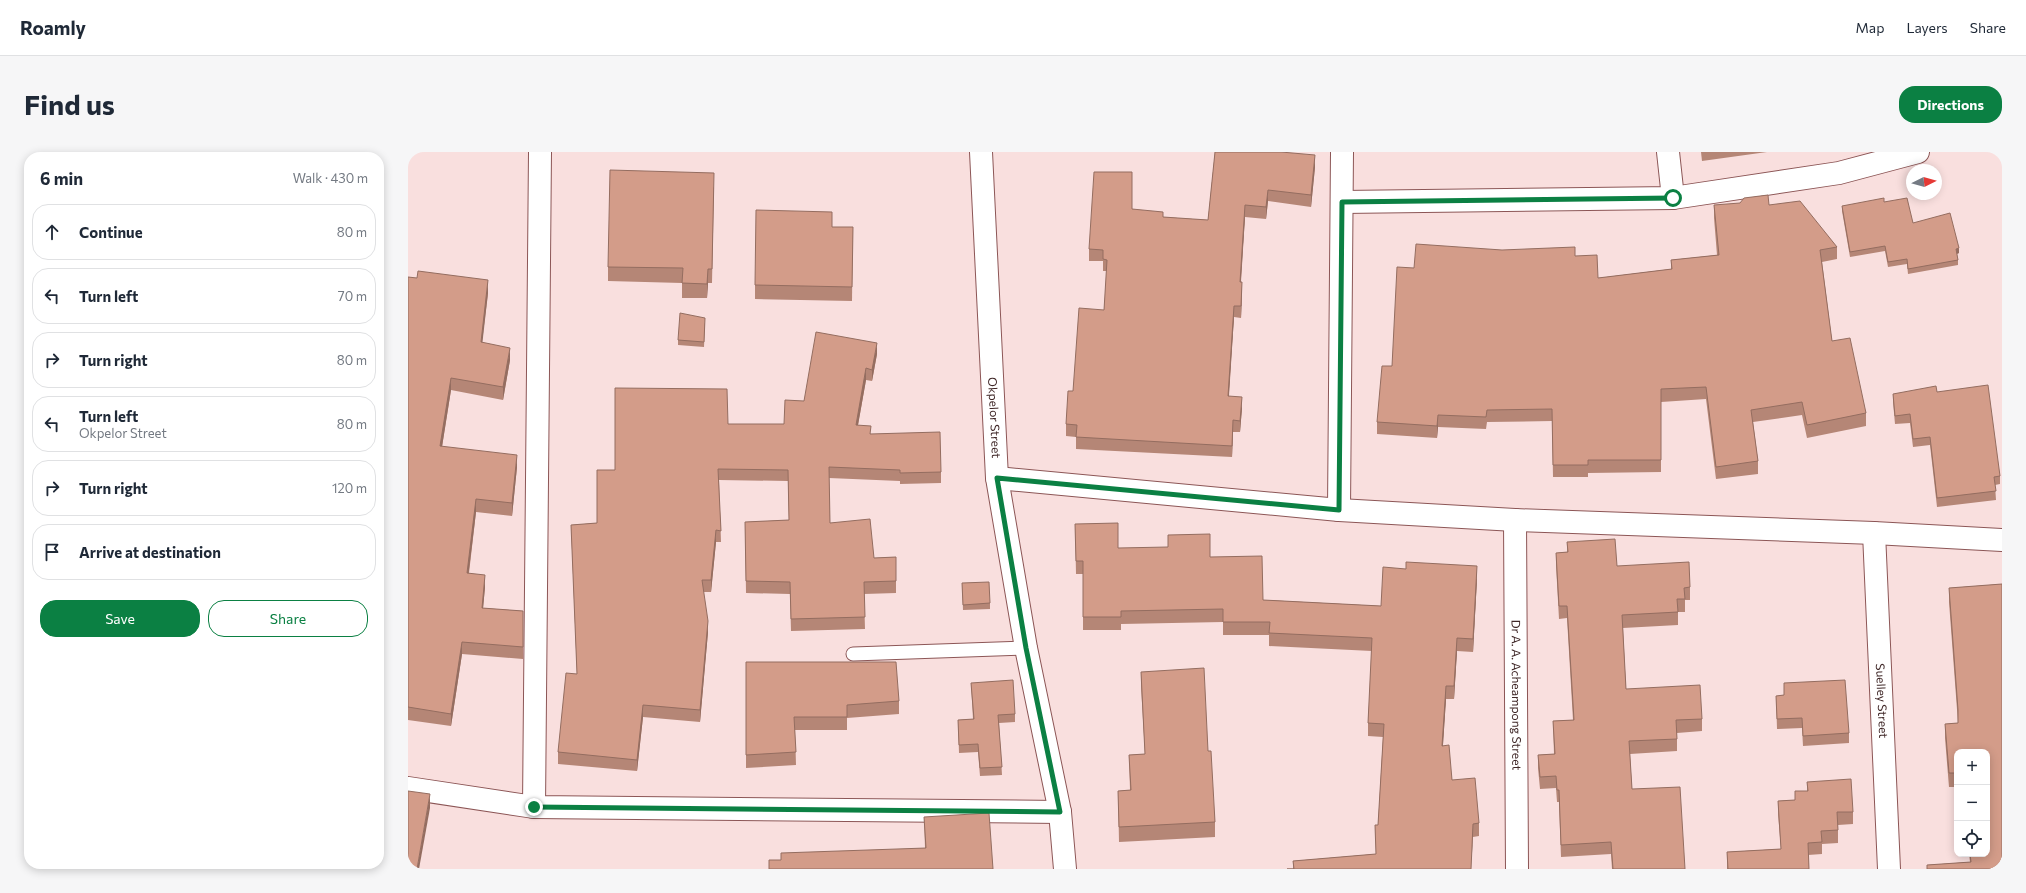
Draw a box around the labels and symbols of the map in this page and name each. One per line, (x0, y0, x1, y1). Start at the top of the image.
north arrow (1906, 164, 1942, 200)
route start (1664, 189, 1682, 207)
street label: Okpelor Street (986, 377, 1004, 459)
street label: Dr A. A. Acheampong Street (1510, 620, 1524, 770)
street label: Suelley Street (1874, 663, 1891, 739)
route end (525, 798, 543, 816)

